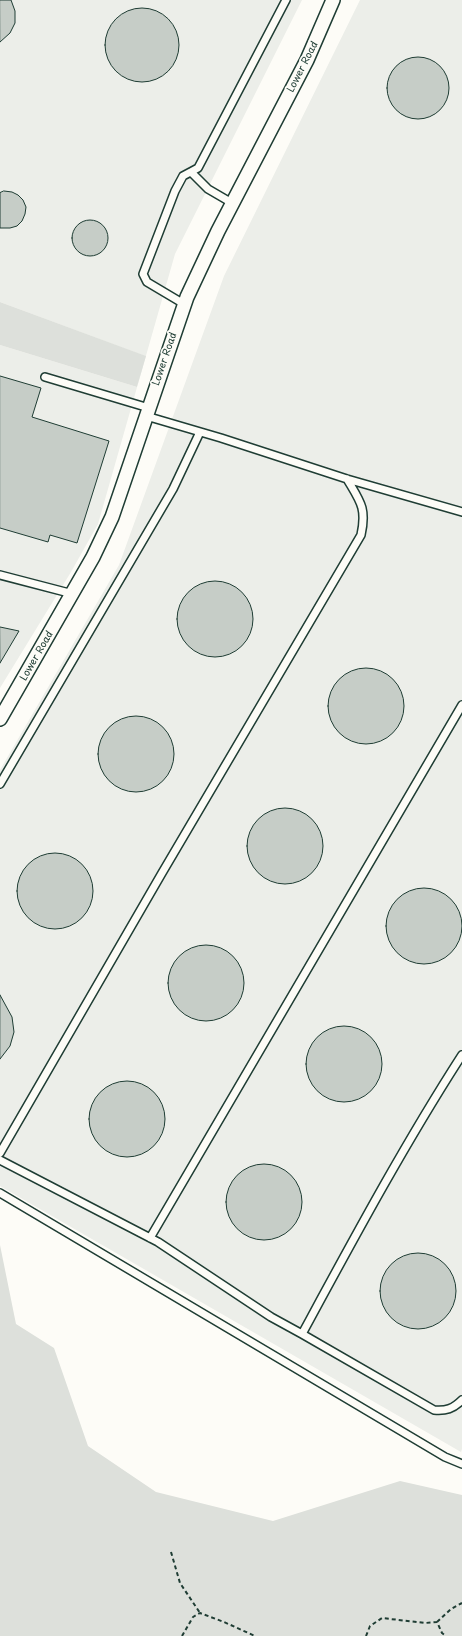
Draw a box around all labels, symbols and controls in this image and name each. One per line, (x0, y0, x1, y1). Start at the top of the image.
street label: Lower Road (285, 40, 321, 94)
street label: Lower Road (150, 331, 180, 387)
street label: Lower Road (18, 629, 56, 683)

